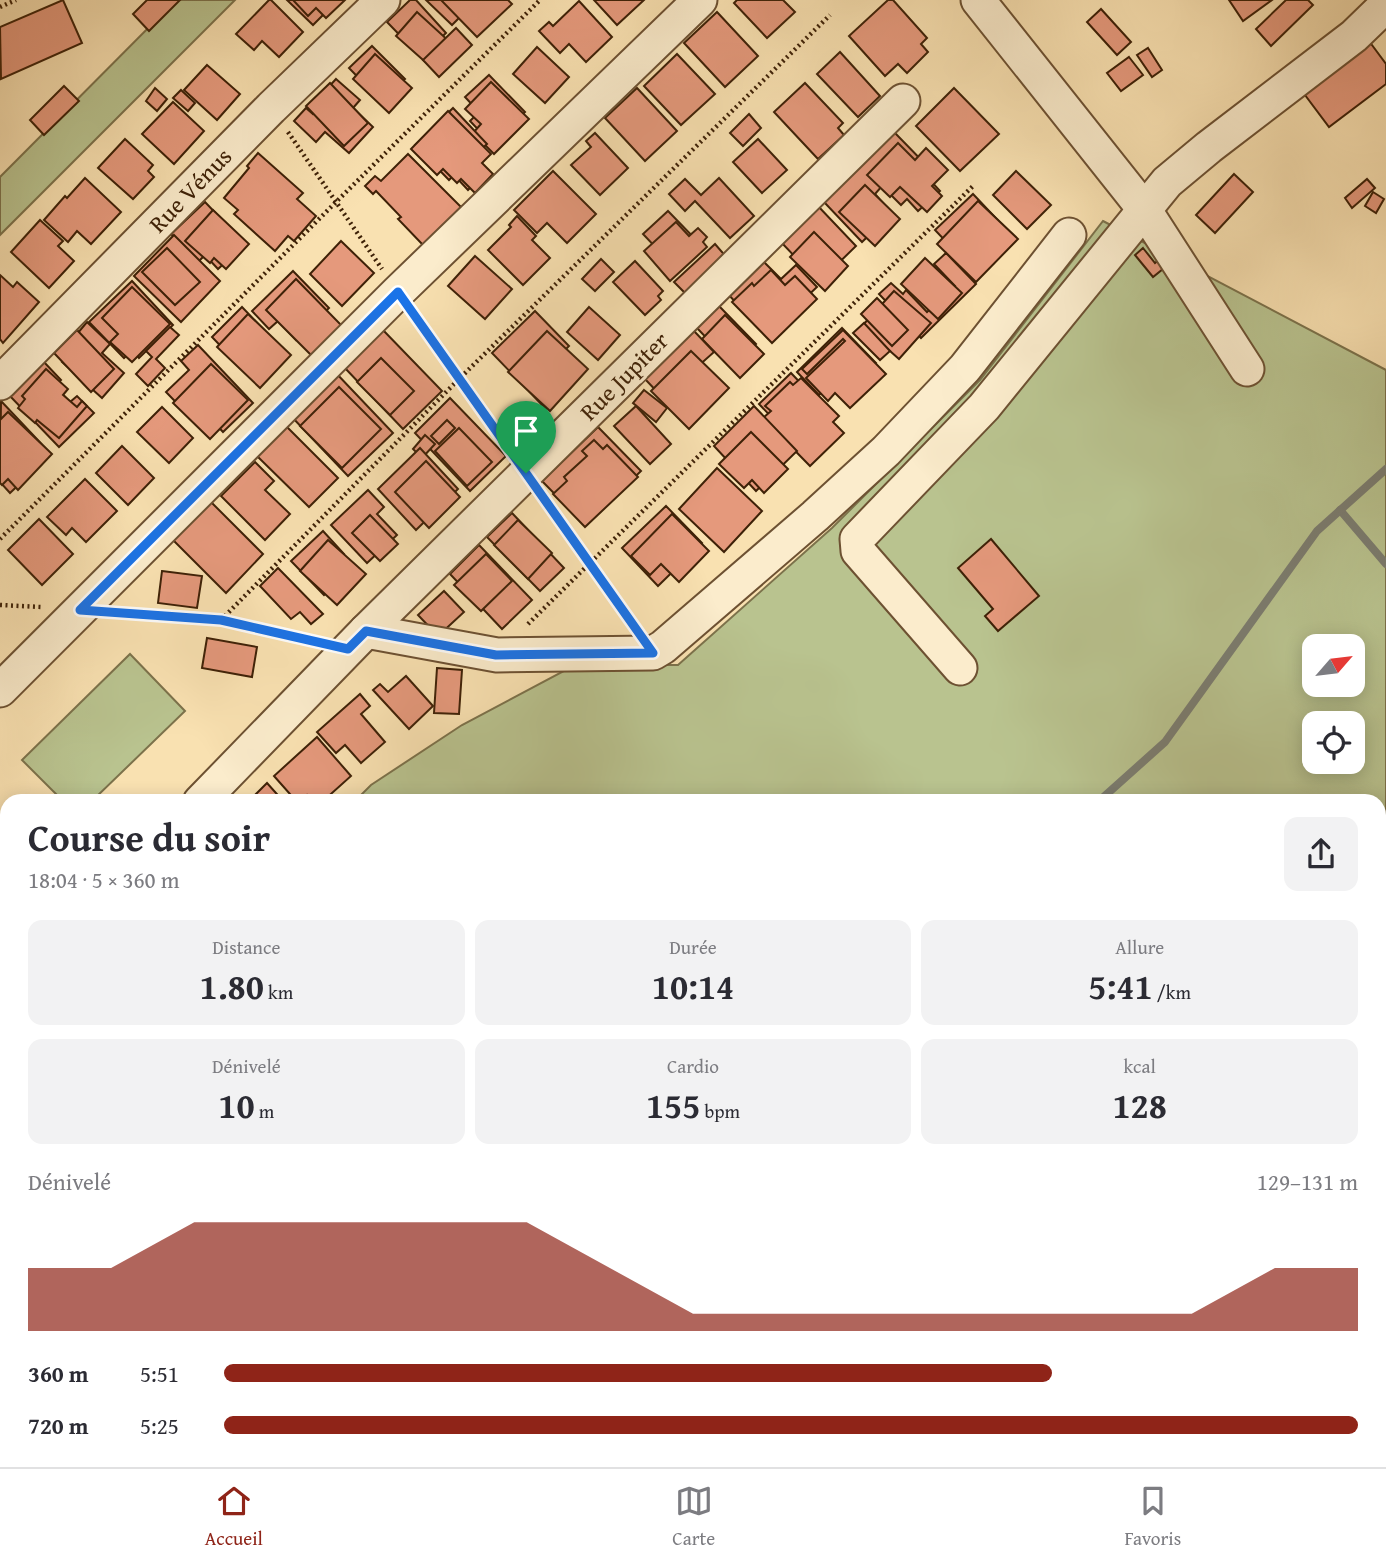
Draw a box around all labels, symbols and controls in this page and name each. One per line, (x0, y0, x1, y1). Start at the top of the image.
street label: Rue Vénus (140, 140, 240, 240)
street label: Rue Jupiter (572, 324, 676, 428)
pin (496, 401, 556, 473)
icon: arrive (507, 412, 545, 450)
north arrow (1302, 634, 1365, 696)
map controls (1302, 634, 1365, 774)
button: locate (1302, 711, 1365, 774)
text: Course du soir (28, 809, 270, 865)
button: share (1284, 817, 1358, 891)
text: 18:04 · 5 × 360 m (28, 863, 180, 896)
text: Distance (212, 933, 280, 961)
text: Durée (669, 933, 717, 961)
text: Allure (1115, 933, 1164, 961)
text: 1.80 (200, 961, 264, 1012)
text: 10:14 (652, 961, 734, 1012)
text: 5:41 (1088, 961, 1153, 1012)
text: km (264, 978, 293, 1006)
text: /km (1153, 978, 1191, 1006)
text: Dénivelé (212, 1052, 281, 1080)
text: Cardio (667, 1052, 719, 1080)
text: kcal (1123, 1052, 1156, 1080)
text: 10 (218, 1080, 255, 1131)
text: 155 (646, 1080, 700, 1131)
text: 128 (1112, 1080, 1167, 1131)
text: m (255, 1097, 274, 1125)
text: bpm (700, 1097, 740, 1125)
text: Dénivelé (28, 1165, 111, 1198)
text: 129–131 m (1257, 1165, 1358, 1198)
text: 360 m (28, 1357, 89, 1390)
text: 5:51 (140, 1357, 179, 1390)
text: 720 m (28, 1409, 89, 1442)
text: 5:25 (140, 1409, 179, 1442)
tab: Accueil (205, 1482, 263, 1552)
tab: Carte (672, 1482, 715, 1552)
tab: Favoris (1125, 1482, 1181, 1552)

